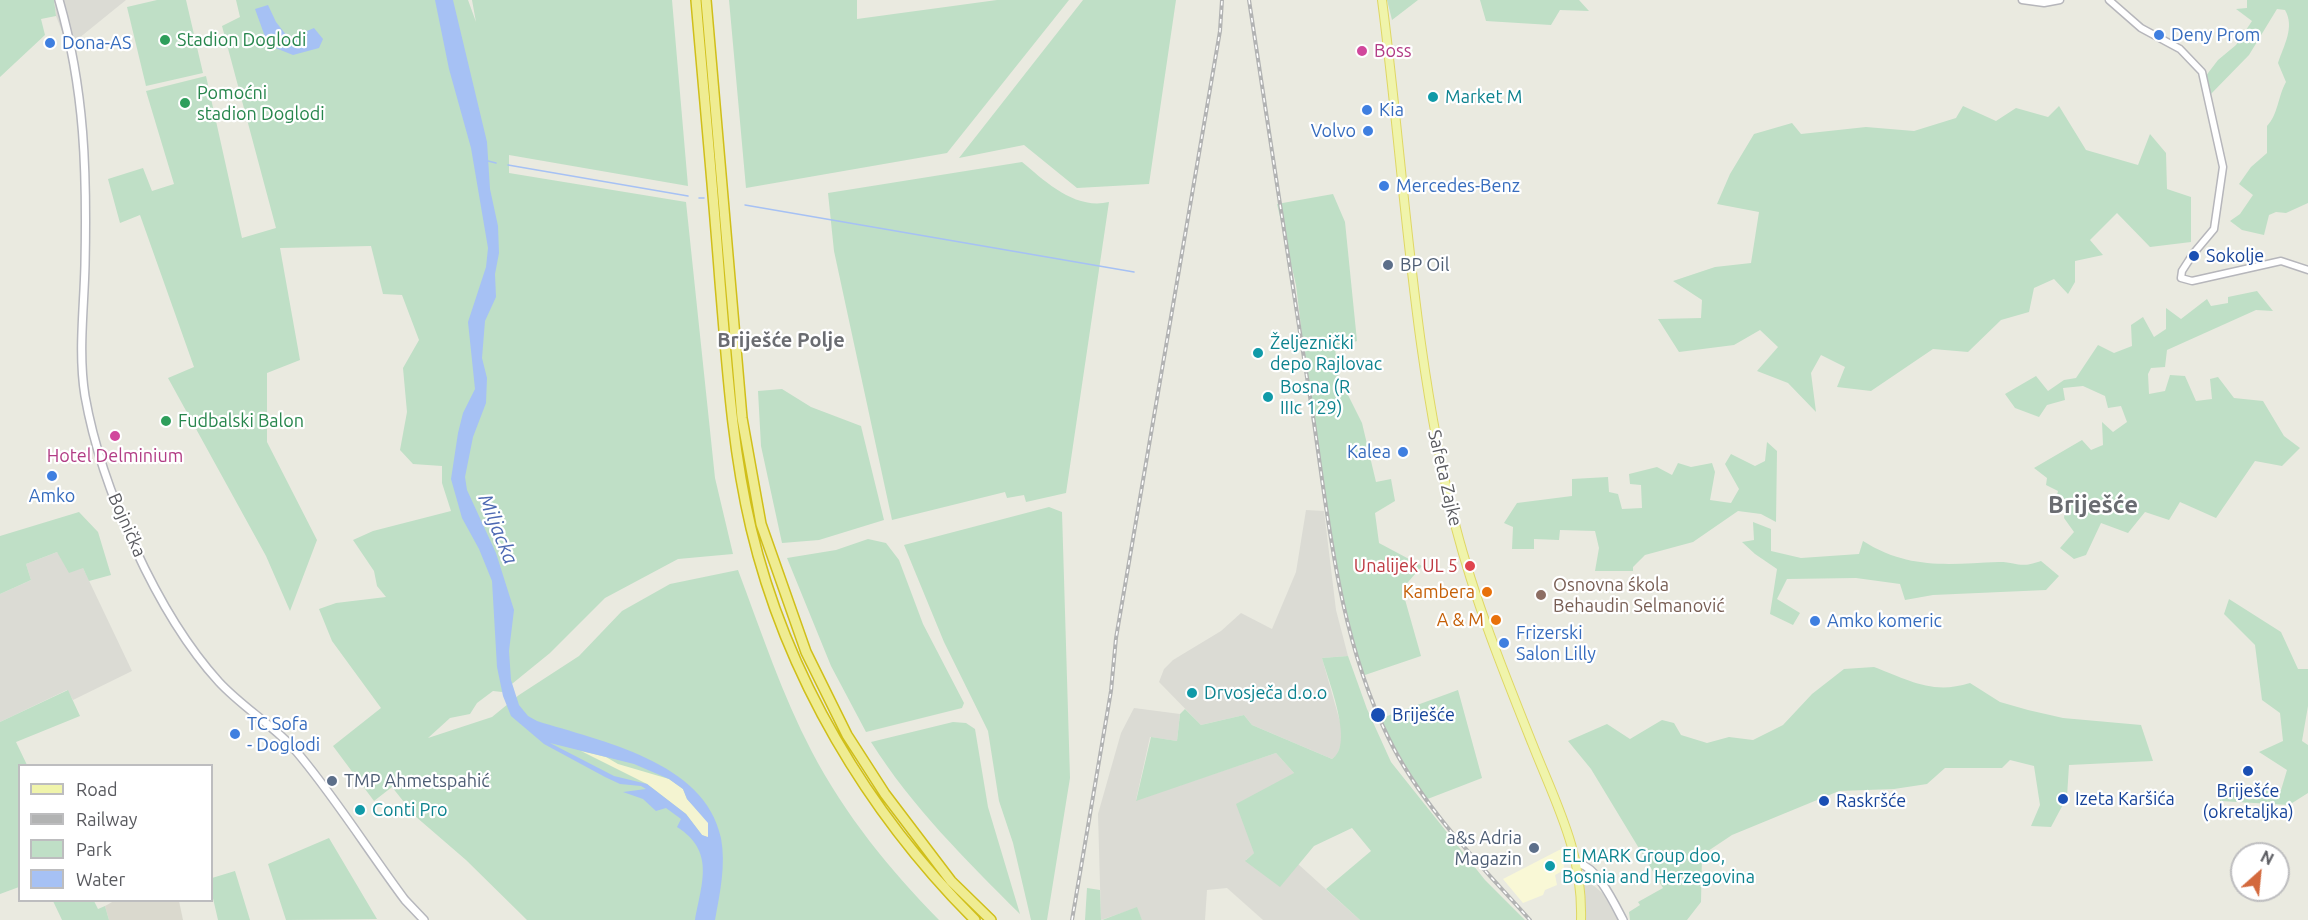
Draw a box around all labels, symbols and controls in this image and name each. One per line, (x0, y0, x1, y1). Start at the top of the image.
place label: Deny Prom (2171, 24, 2260, 46)
marker: Deny Prom (2152, 28, 2166, 42)
place label: Stadion Doglodi (177, 29, 306, 51)
place label: Dona-AS (62, 32, 131, 54)
marker: Stadion Doglodi (158, 33, 172, 47)
marker: Dona-AS (43, 36, 57, 50)
place label: Boss (1374, 40, 1412, 62)
marker: Boss (1355, 44, 1369, 58)
place label: Pomoćni stadion Doglodi (197, 82, 325, 124)
place label: Market M (1445, 86, 1522, 108)
marker: Market M (1426, 90, 1440, 104)
marker: Pomoćni stadion Doglodi (178, 96, 192, 110)
place label: Kia (1379, 99, 1404, 121)
marker: Kia (1360, 103, 1374, 117)
place label: Volvo (1311, 120, 1356, 142)
marker: Volvo (1361, 124, 1375, 138)
place label: Mercedes-Benz (1396, 175, 1520, 197)
marker: Mercedes-Benz (1377, 179, 1391, 193)
place label: Sokolje (2206, 245, 2264, 267)
marker: Sokolje (2187, 249, 2201, 263)
place label: BP Oil (1400, 254, 1449, 276)
marker: BP Oil (1381, 258, 1395, 272)
district label: Briješće Polje (717, 328, 845, 352)
place label: Željeznički depo Rajlovac (1270, 332, 1382, 374)
marker: Željeznički depo Rajlovac (1251, 346, 1265, 360)
place label: Bosna (R IIIc 129) (1280, 376, 1350, 418)
marker: Bosna (R IIIc 129) (1261, 390, 1275, 404)
place label: Fudbalski Balon (178, 410, 304, 432)
marker: Fudbalski Balon (159, 414, 173, 428)
street label: Safeta Zajke (1423, 428, 1467, 528)
marker: Hotel Delminium (108, 429, 122, 443)
place label: Kalea (1347, 441, 1391, 463)
place label: Hotel Delminium (47, 445, 183, 467)
marker: Kalea (1396, 445, 1410, 459)
marker: Amko (45, 469, 59, 483)
place label: Amko (29, 485, 75, 507)
street label: Bojnička (103, 490, 151, 560)
water label: Miljacka (473, 490, 523, 568)
district label: Briješće (2048, 491, 2138, 519)
place label: Unalijek UL 5 (1354, 555, 1458, 577)
marker: Unalijek UL 5 (1463, 559, 1477, 573)
place label: Osnovna śkola Behaudin Selmanović (1553, 574, 1725, 616)
place label: Kambera (1403, 581, 1475, 603)
marker: Kambera (1480, 585, 1494, 599)
marker: Osnovna śkola Behaudin Selmanović (1534, 588, 1548, 602)
place label: A & M (1437, 609, 1484, 631)
place label: Amko komeric (1827, 610, 1942, 632)
marker: A & M (1489, 613, 1503, 627)
marker: Amko komeric (1808, 614, 1822, 628)
place label: Frizerski Salon Lilly (1516, 622, 1596, 664)
marker: Frizerski Salon Lilly (1497, 636, 1511, 650)
place label: Drvosječa d.o.o (1204, 682, 1327, 704)
marker: Drvosječa d.o.o (1185, 686, 1199, 700)
place label: Briješće (1392, 704, 1455, 726)
marker: Briješće (1369, 706, 1387, 724)
place label: TC Sofa - Doglodi (247, 713, 320, 756)
marker: TC Sofa - Doglodi (228, 727, 242, 741)
legend (18, 764, 213, 902)
marker: Briješće (okretaljka) (2241, 764, 2255, 778)
place label: TMP Ahmetspahić (344, 770, 490, 792)
marker: TMP Ahmetspahić (325, 774, 339, 788)
text: Road (76, 779, 118, 799)
place label: Briješće (okretaljka) (2202, 780, 2294, 822)
place label: Izeta Karšića (2075, 788, 2175, 810)
place label: Raskršće (1836, 790, 1906, 812)
marker: Izeta Karšića (2056, 792, 2070, 806)
marker: Raskršće (1817, 794, 1831, 808)
place label: Conti Pro (372, 799, 447, 821)
marker: Conti Pro (353, 803, 367, 817)
text: Railway (76, 809, 137, 829)
place label: a&s Adria Magazin (1446, 827, 1522, 870)
text: Park (76, 839, 112, 859)
marker: a&s Adria Magazin (1527, 841, 1541, 855)
north arrow (2230, 842, 2290, 902)
place label: ELMARK Group doo, Bosnia and Herzegovina (1562, 845, 1755, 888)
text: N (2258, 847, 2277, 868)
marker: ELMARK Group doo, Bosnia and Herzegovina (1543, 859, 1557, 873)
text: Water (76, 869, 125, 889)

